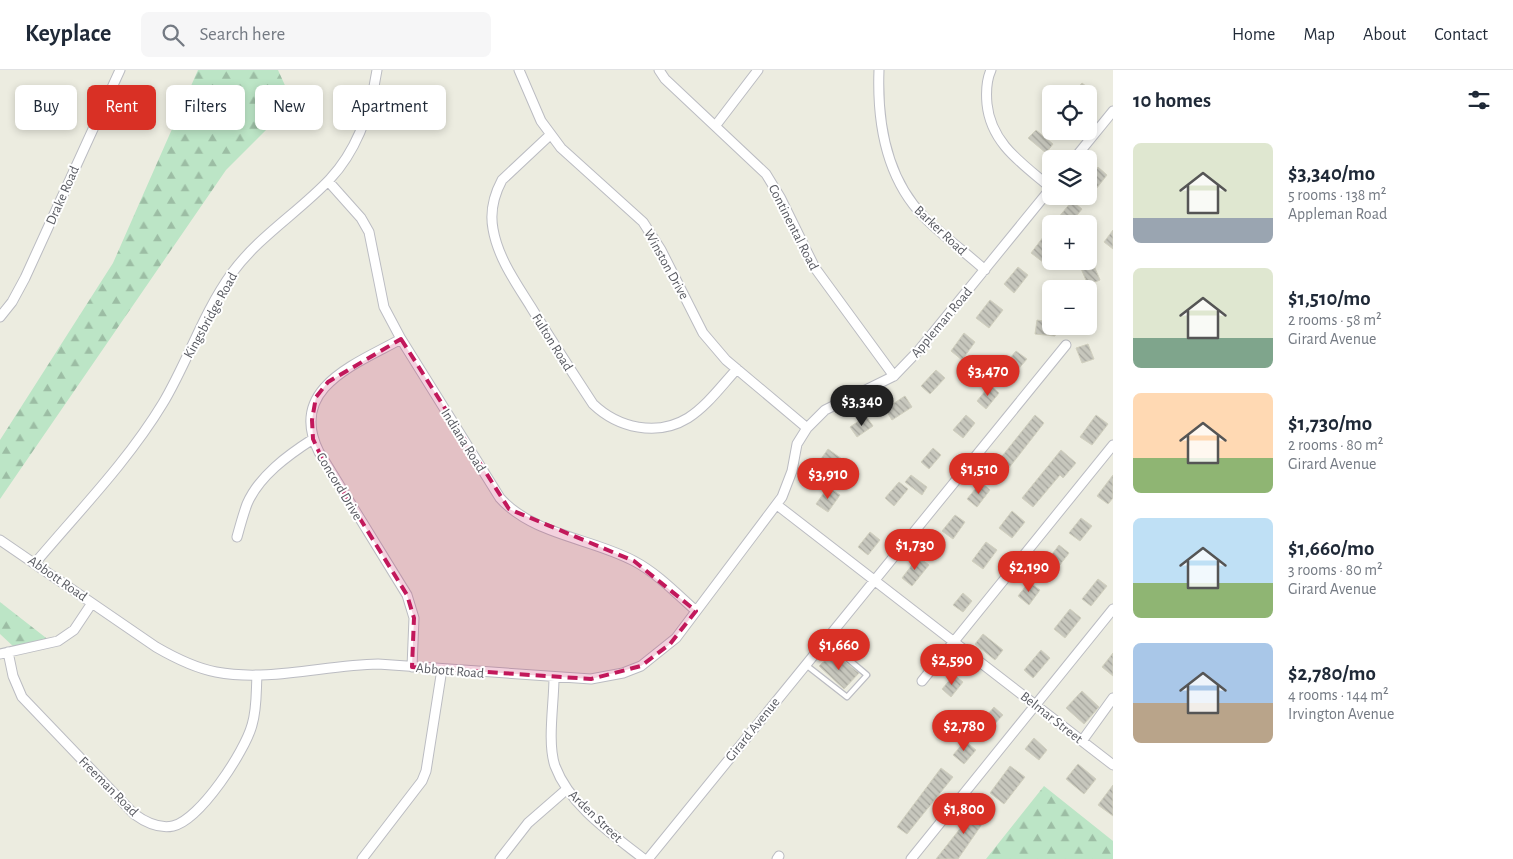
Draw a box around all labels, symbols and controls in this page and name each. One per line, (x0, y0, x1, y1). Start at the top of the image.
search box (141, 12, 491, 57)
icon: search (159, 21, 187, 49)
text: Keyplace (25, 22, 111, 46)
text: Search here (199, 25, 285, 44)
text: Home (1232, 26, 1275, 44)
text: Map (1303, 26, 1335, 44)
text: About (1363, 26, 1406, 44)
text: Contact (1434, 26, 1488, 44)
chip: Buy (15, 85, 77, 130)
chip: Rent (87, 85, 156, 130)
chip: Filters (166, 85, 245, 130)
chip: New (255, 85, 323, 130)
chip: Apartment (333, 85, 446, 130)
map controls (1042, 85, 1097, 335)
button: locate (1042, 85, 1097, 140)
icon: filters (1465, 86, 1493, 114)
text: 10 homes (1133, 90, 1211, 111)
button: layers (1042, 150, 1097, 205)
icon: home (1173, 163, 1233, 223)
text: $3,340/mo (1288, 163, 1375, 184)
street label: Drake Road (44, 164, 82, 227)
street label: Continental Road (765, 182, 821, 273)
text: 5 rooms · 138 m² (1288, 187, 1386, 203)
street label: Barker Road (912, 203, 969, 258)
text: Appleman Road (1288, 206, 1387, 222)
button: + (1042, 215, 1097, 270)
street label: Winston Drive (641, 227, 691, 302)
street label: Kingsbridge Road (182, 270, 240, 361)
button: − (1042, 280, 1097, 335)
street label: Appleman Road (908, 285, 975, 360)
icon: home (1173, 288, 1233, 348)
text: $1,510/mo (1288, 288, 1371, 309)
street label: Fulton Road (529, 312, 575, 374)
text: 2 rooms · 58 m² (1288, 312, 1382, 328)
text: Girard Avenue (1288, 331, 1376, 347)
pin: $3,470 (947, 354, 1029, 397)
text: $3,470 (967, 363, 1009, 379)
pin: $3,340 (821, 384, 903, 427)
text: $3,340 (841, 393, 883, 409)
street label: Indiana Road (438, 406, 488, 475)
icon: home (1173, 413, 1233, 473)
text: $1,730/mo (1288, 413, 1372, 434)
text: 2 rooms · 80 m² (1288, 437, 1383, 453)
street label: Concord Drive (313, 450, 365, 523)
pin: $1,510 (938, 452, 1020, 495)
text: Girard Avenue (1288, 456, 1376, 472)
pin: $3,910 (787, 458, 869, 500)
text: $1,510 (960, 461, 998, 477)
text: $3,910 (808, 466, 848, 482)
pin: $1,730 (874, 528, 956, 571)
text: $1,730 (896, 537, 934, 553)
icon: home (1173, 538, 1233, 598)
text: $1,660/mo (1288, 538, 1374, 559)
pin: $2,190 (988, 550, 1070, 593)
street label: Abbott Road (25, 553, 89, 604)
text: $2,190 (1009, 559, 1049, 575)
text: 3 rooms · 80 m² (1288, 562, 1383, 578)
text: Girard Avenue (1288, 581, 1376, 597)
pin: $1,660 (798, 628, 880, 671)
text: $1,660 (819, 637, 859, 653)
pin: $2,590 (911, 644, 993, 686)
text: $2,590 (931, 652, 973, 668)
street label: Abbott Road (415, 661, 485, 681)
icon: home (1173, 663, 1233, 723)
text: $2,780/mo (1288, 663, 1376, 684)
text: 4 rooms · 144 m² (1288, 687, 1389, 703)
street label: Belmar Street (1018, 689, 1086, 747)
street label: Girard Avenue (723, 695, 783, 764)
text: Irvington Avenue (1288, 706, 1394, 722)
pin: $2,780 (923, 710, 1005, 752)
text: $2,780 (943, 718, 985, 734)
street label: Freeman Road (76, 754, 141, 819)
street label: Arden Street (566, 788, 625, 846)
pin: $1,800 (923, 792, 1005, 835)
text: $1,800 (943, 801, 985, 817)

